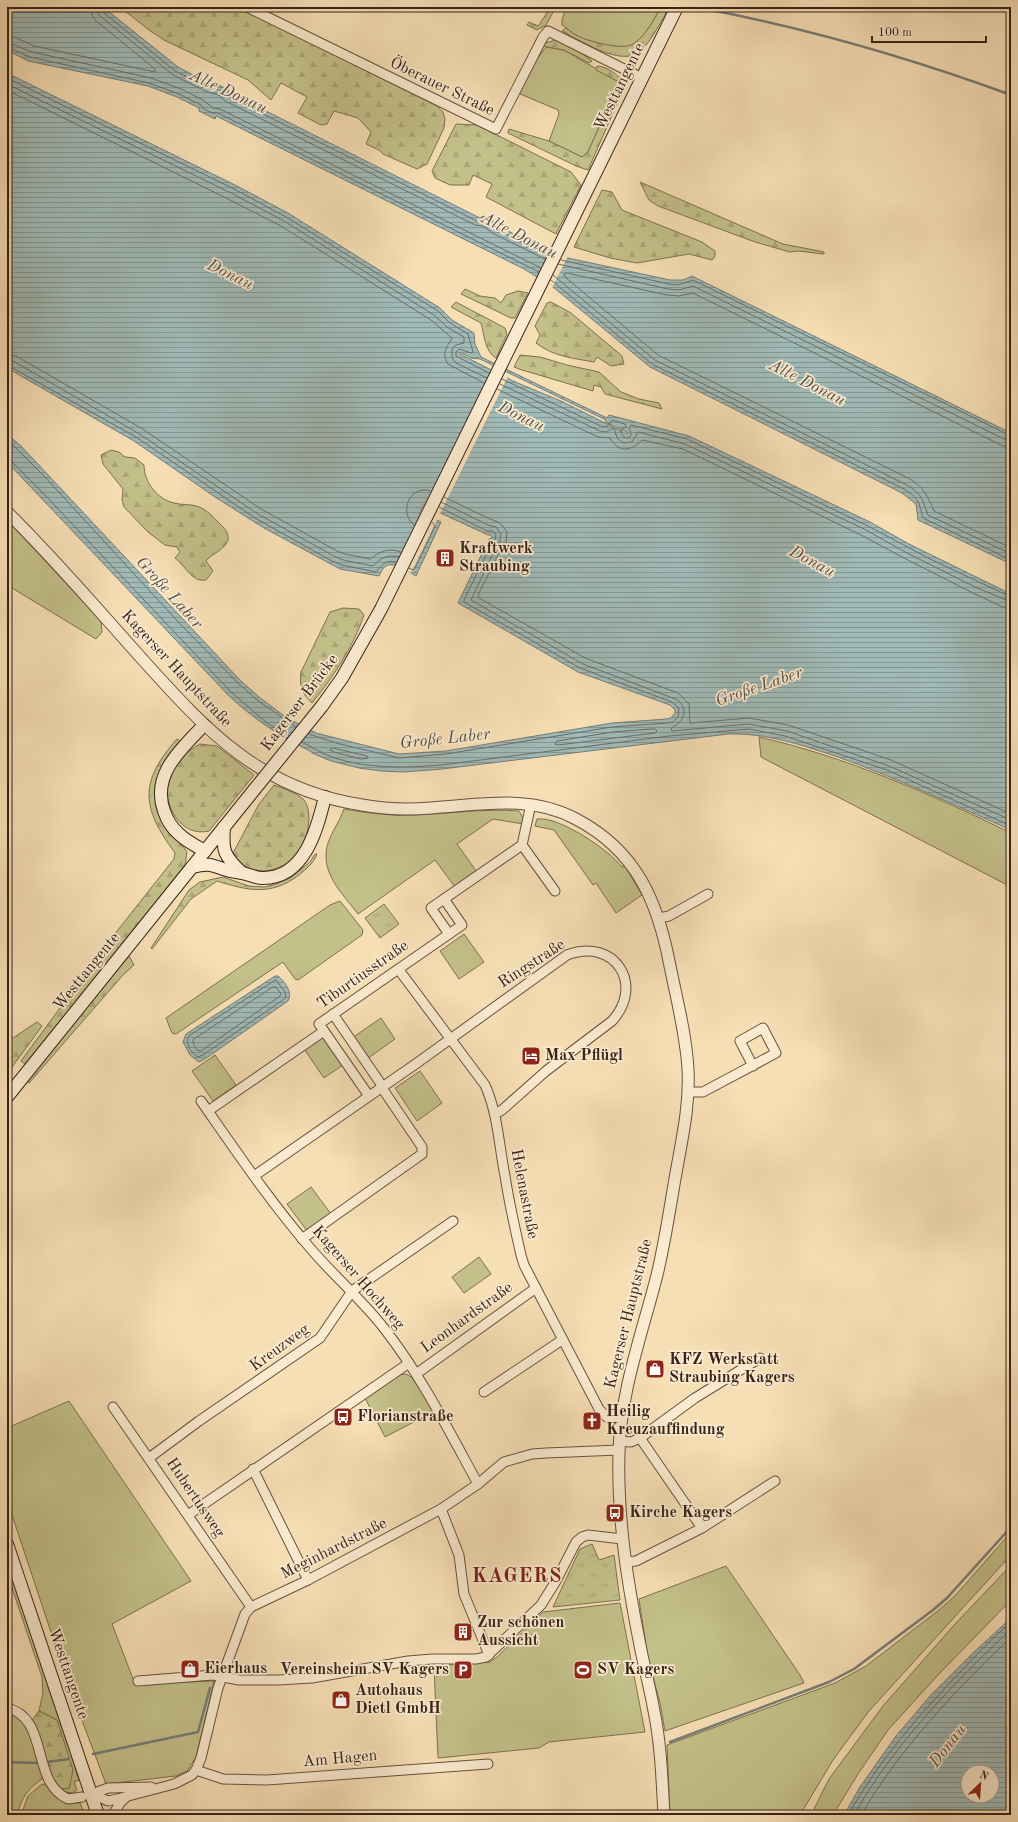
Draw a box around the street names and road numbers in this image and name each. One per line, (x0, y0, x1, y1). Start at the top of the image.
street label: Westtangente (592, 41, 648, 133)
street label: Öberauer Straße (387, 51, 498, 119)
street label: Kagerser Hauptstraße (118, 607, 234, 731)
street label: Kagerser Brücke (258, 652, 342, 754)
street label: Westtangente (51, 930, 123, 1014)
street label: Ringstraße (496, 937, 568, 991)
street label: Tiburtiusstraße (314, 938, 412, 1012)
street label: Helenastraße (507, 1148, 541, 1240)
street label: Kagerser Hochweg (309, 1223, 407, 1333)
street label: Kagerser Hauptstraße (603, 1238, 655, 1390)
street label: Leonhardstraße (418, 1280, 516, 1356)
street label: Kreuzweg (247, 1321, 313, 1375)
street label: Hubertusweg (163, 1455, 228, 1541)
street label: Meginhardstraße (278, 1515, 390, 1583)
street label: Westtangente (45, 1626, 91, 1722)
street label: Am Hagen (302, 1748, 378, 1770)

